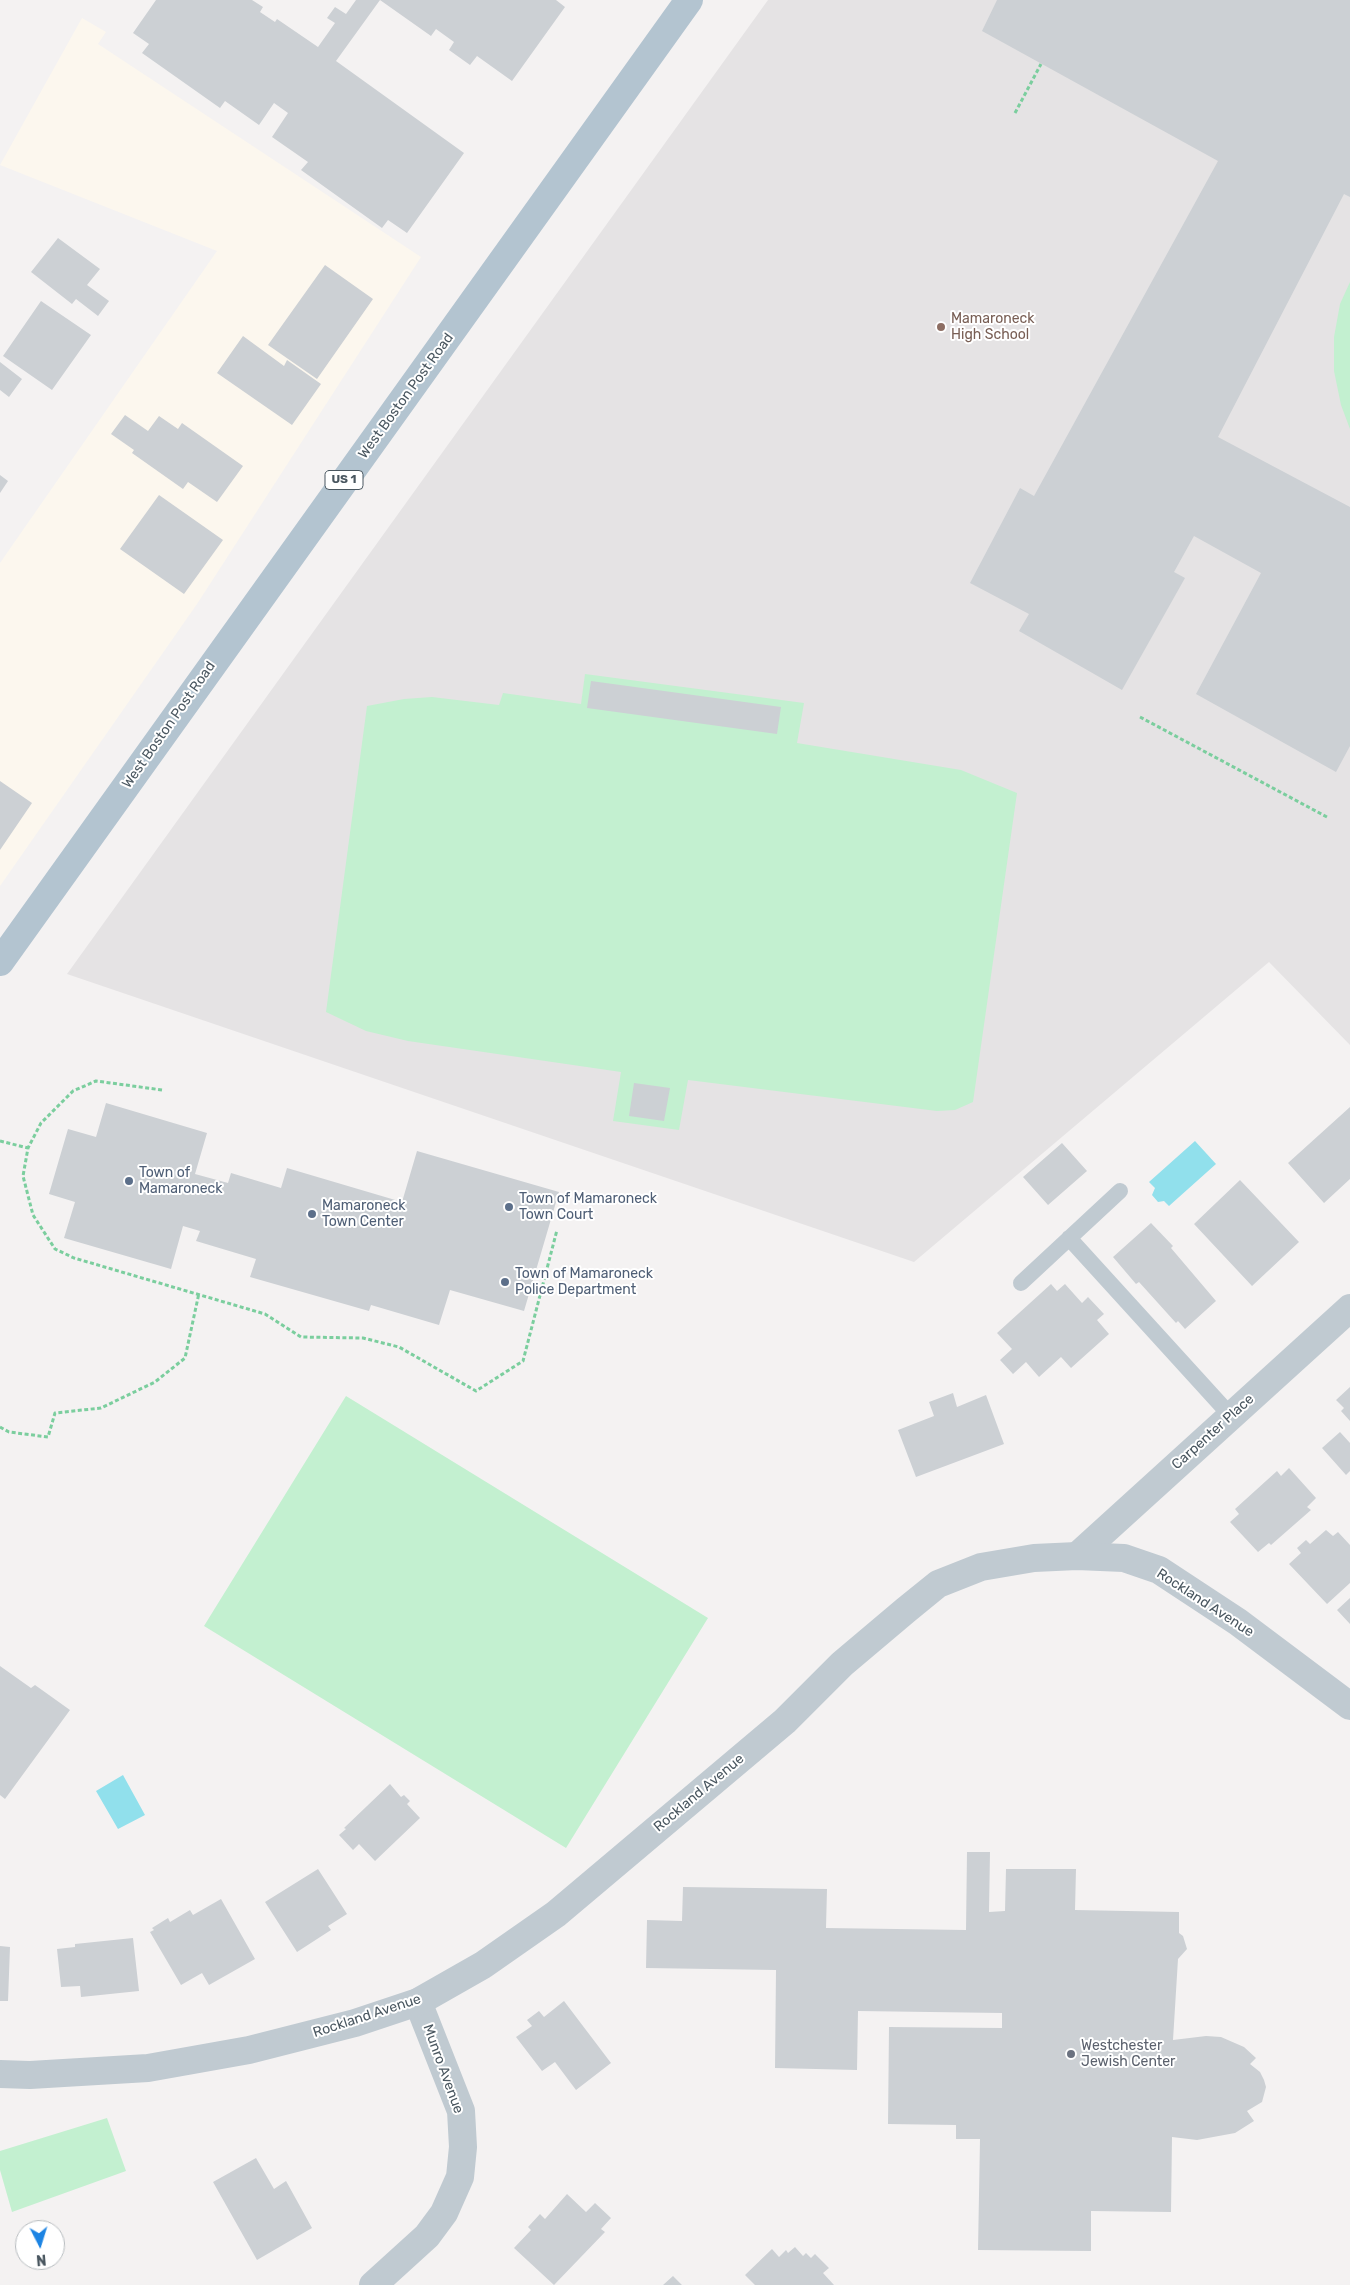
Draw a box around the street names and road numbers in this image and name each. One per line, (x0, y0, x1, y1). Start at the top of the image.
street label: West Boston Post Road (355, 330, 457, 462)
road number: US 1 (325, 470, 363, 490)
street label: West Boston Post Road (119, 658, 219, 792)
street label: Carpenter Place (1168, 1391, 1258, 1473)
street label: Rockland Avenue (1153, 1565, 1257, 1641)
street label: Rockland Avenue (651, 1750, 747, 1836)
street label: Rockland Avenue (311, 1991, 423, 2041)
street label: Munro Avenue (419, 2022, 467, 2116)

